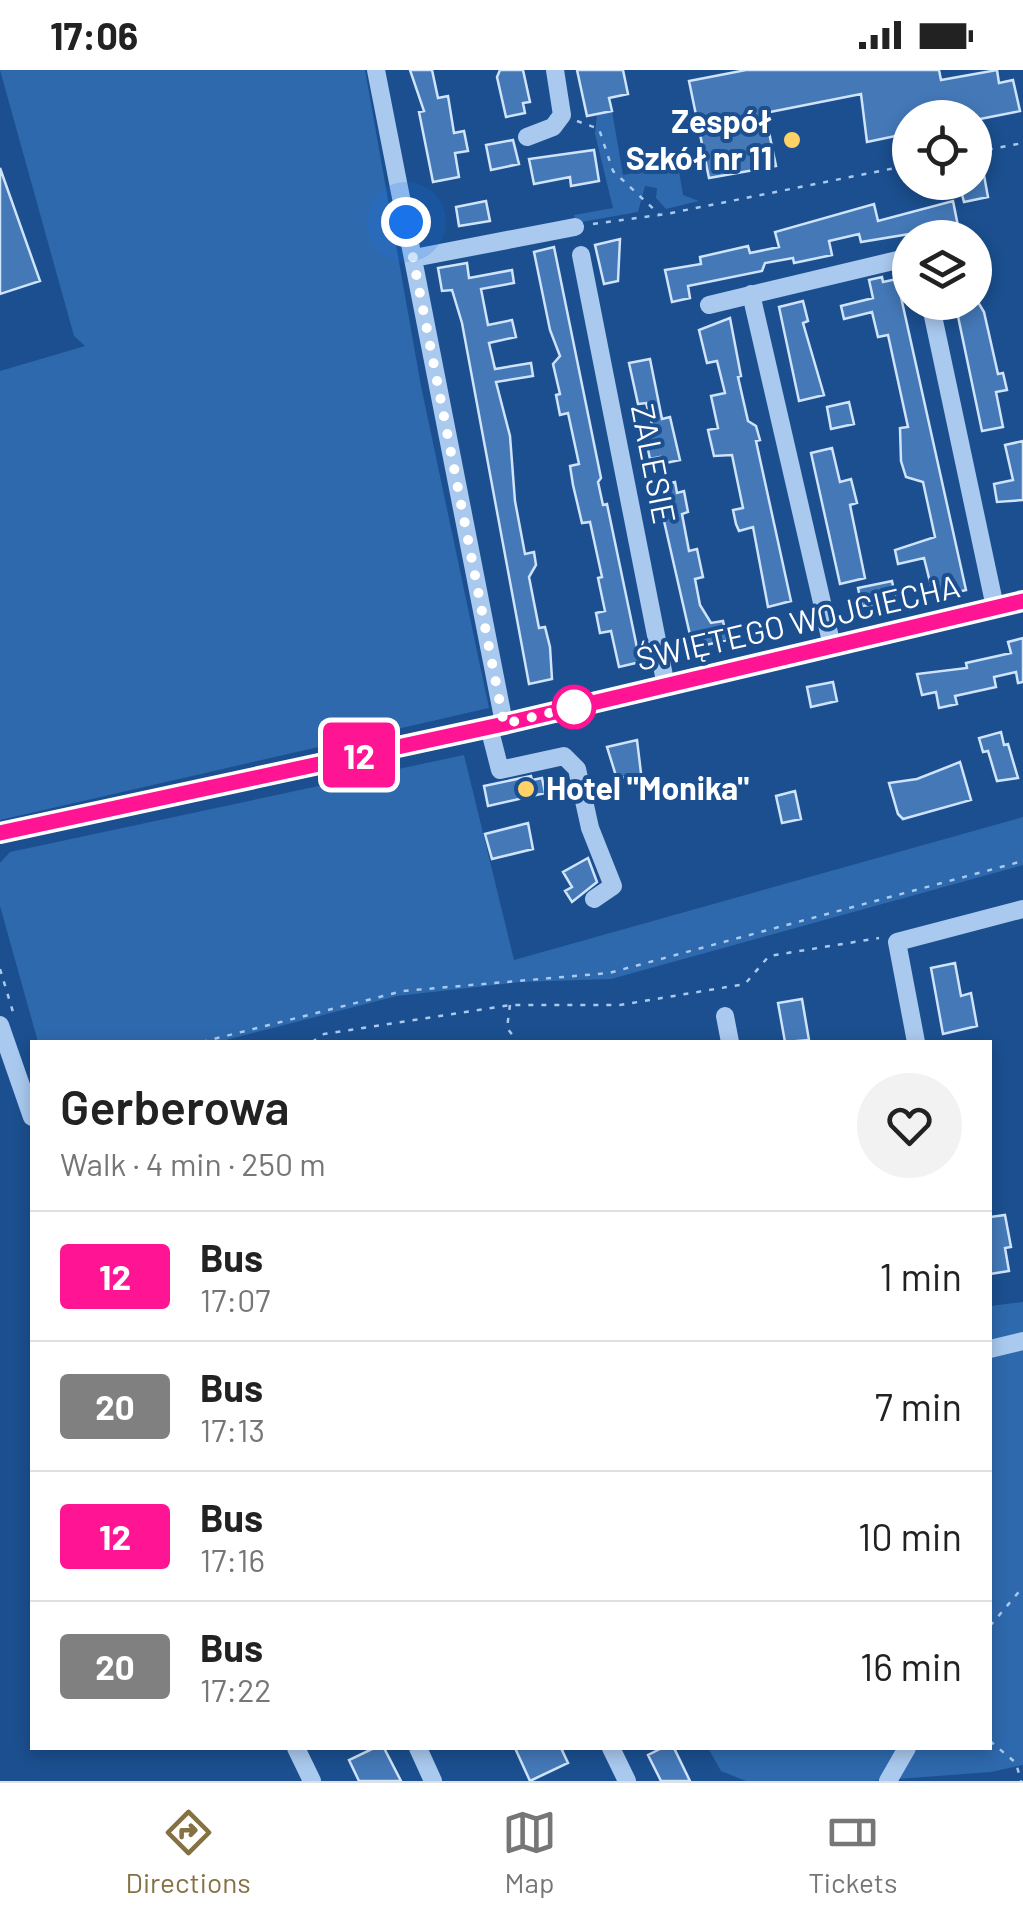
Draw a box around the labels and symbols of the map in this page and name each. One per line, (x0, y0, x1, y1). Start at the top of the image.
place label: Zespół Szkół nr 11 (626, 101, 772, 176)
marker: Zespół Szkół nr 11 (781, 129, 803, 151)
your location (381, 197, 431, 247)
street label: ZALESIE (625, 401, 685, 527)
street label: ŚWIĘTEGO WOJCIECHA (632, 565, 963, 677)
unlabelled marker (553, 686, 595, 728)
line badge: 12 (314, 722, 404, 788)
place label: Hotel "Monika" (546, 768, 749, 806)
marker: Hotel "Monika" (515, 778, 537, 800)

